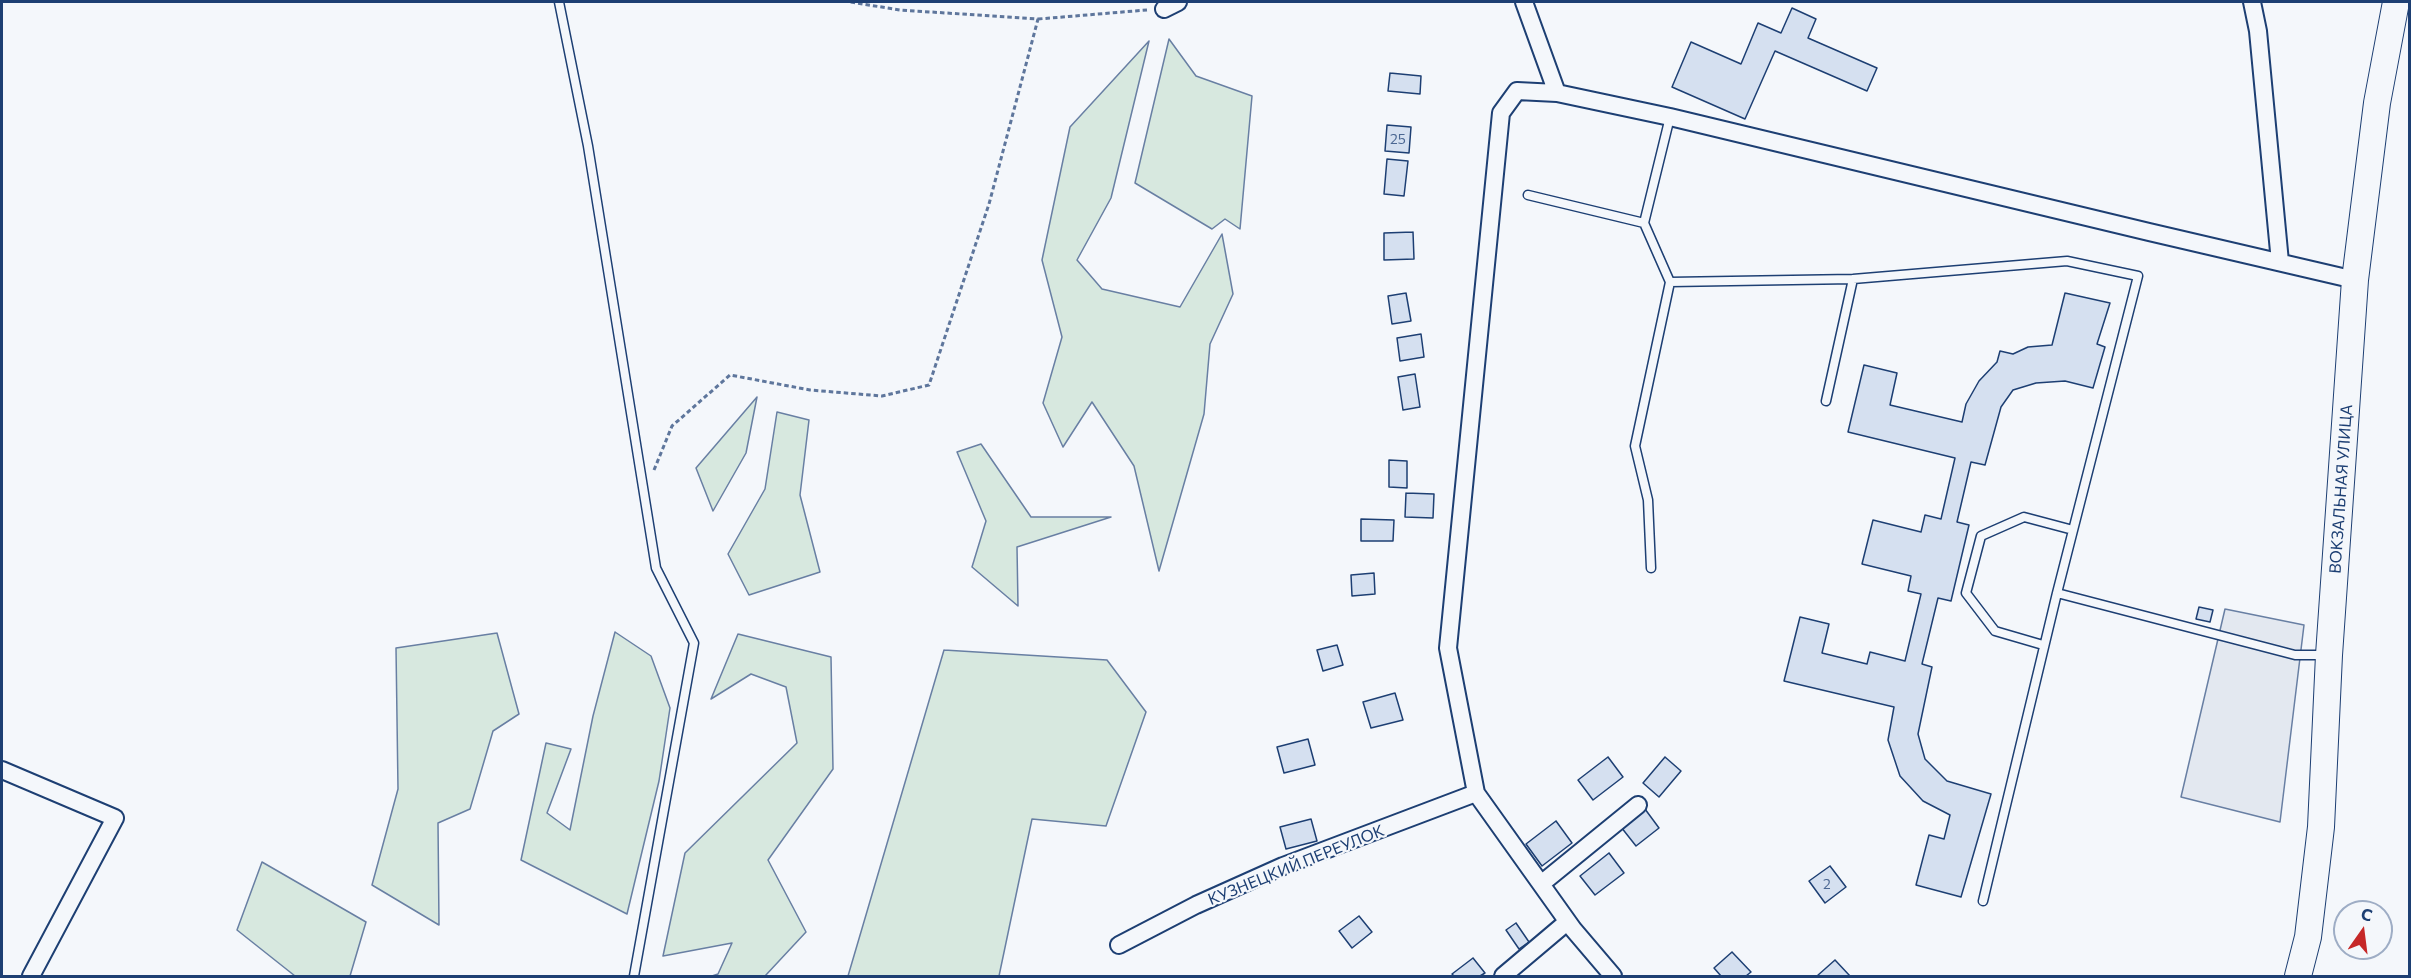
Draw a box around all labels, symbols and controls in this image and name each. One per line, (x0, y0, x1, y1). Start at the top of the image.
house number: 25 (1390, 131, 1406, 147)
street label: ВОКЗАЛЬНАЯ УЛИЦА (2325, 404, 2357, 574)
street label: КУЗНЕЦКИЙ ПЕРЕУЛОК (1205, 821, 1387, 909)
house number: 2 (1823, 876, 1831, 892)
north arrow (2333, 900, 2393, 960)
text: С (2359, 903, 2375, 925)

